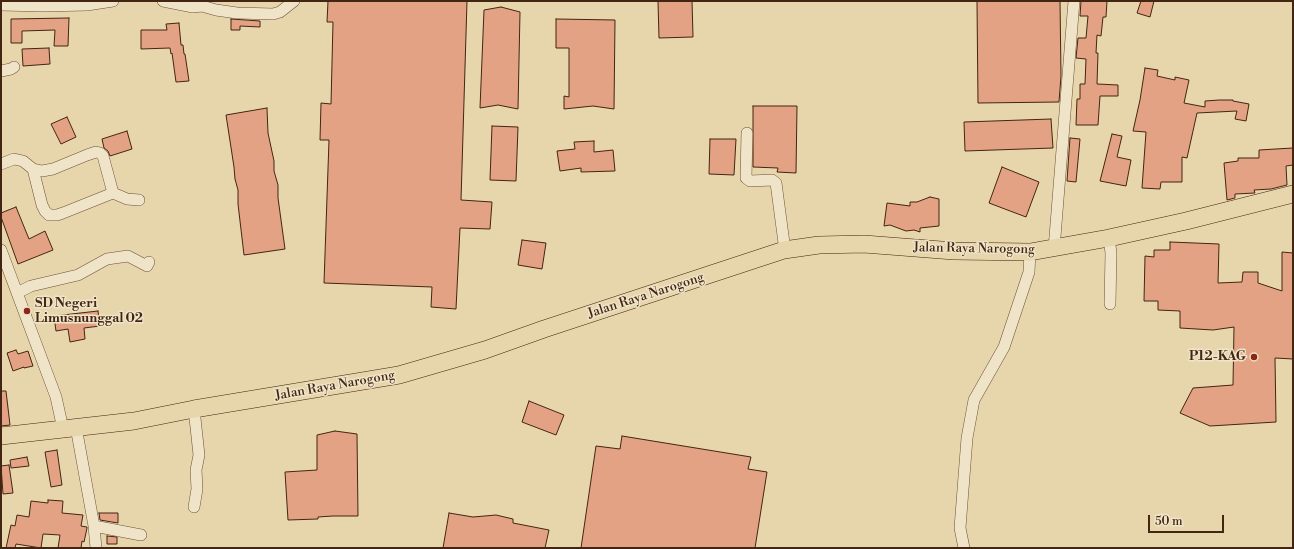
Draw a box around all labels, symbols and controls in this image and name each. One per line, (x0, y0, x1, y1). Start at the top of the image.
street label: Jalan Raya Narogong (913, 240, 1035, 258)
street label: Jalan Raya Narogong (586, 270, 706, 322)
place label: SD Negeri Limusnunggal 02 (35, 296, 143, 327)
marker: SD Negeri Limusnunggal 02 (22, 306, 32, 316)
place label: P12-KAG (1189, 349, 1246, 365)
marker: P12-KAG (1249, 352, 1259, 362)
street label: Jalan Raya Narogong (274, 368, 396, 404)
scale bar (1150, 507, 1226, 533)
text: 50 m (1155, 514, 1183, 529)

